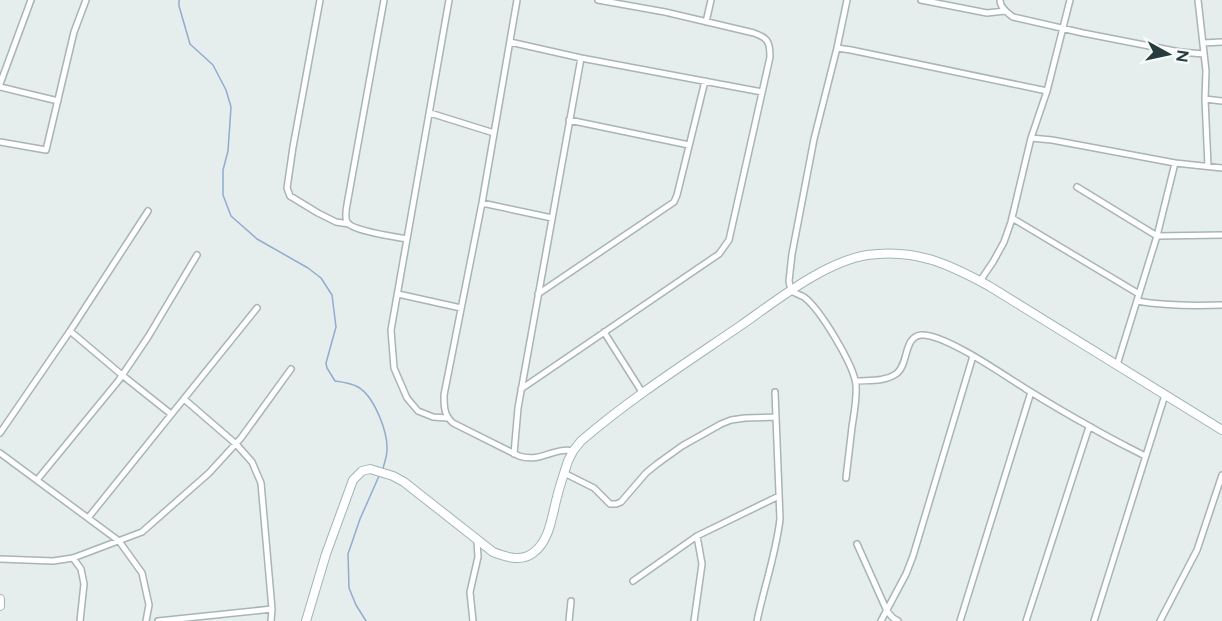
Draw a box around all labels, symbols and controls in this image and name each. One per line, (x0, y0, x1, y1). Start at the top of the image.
north arrow (1138, 24, 1198, 84)
text: N (1172, 49, 1193, 63)

